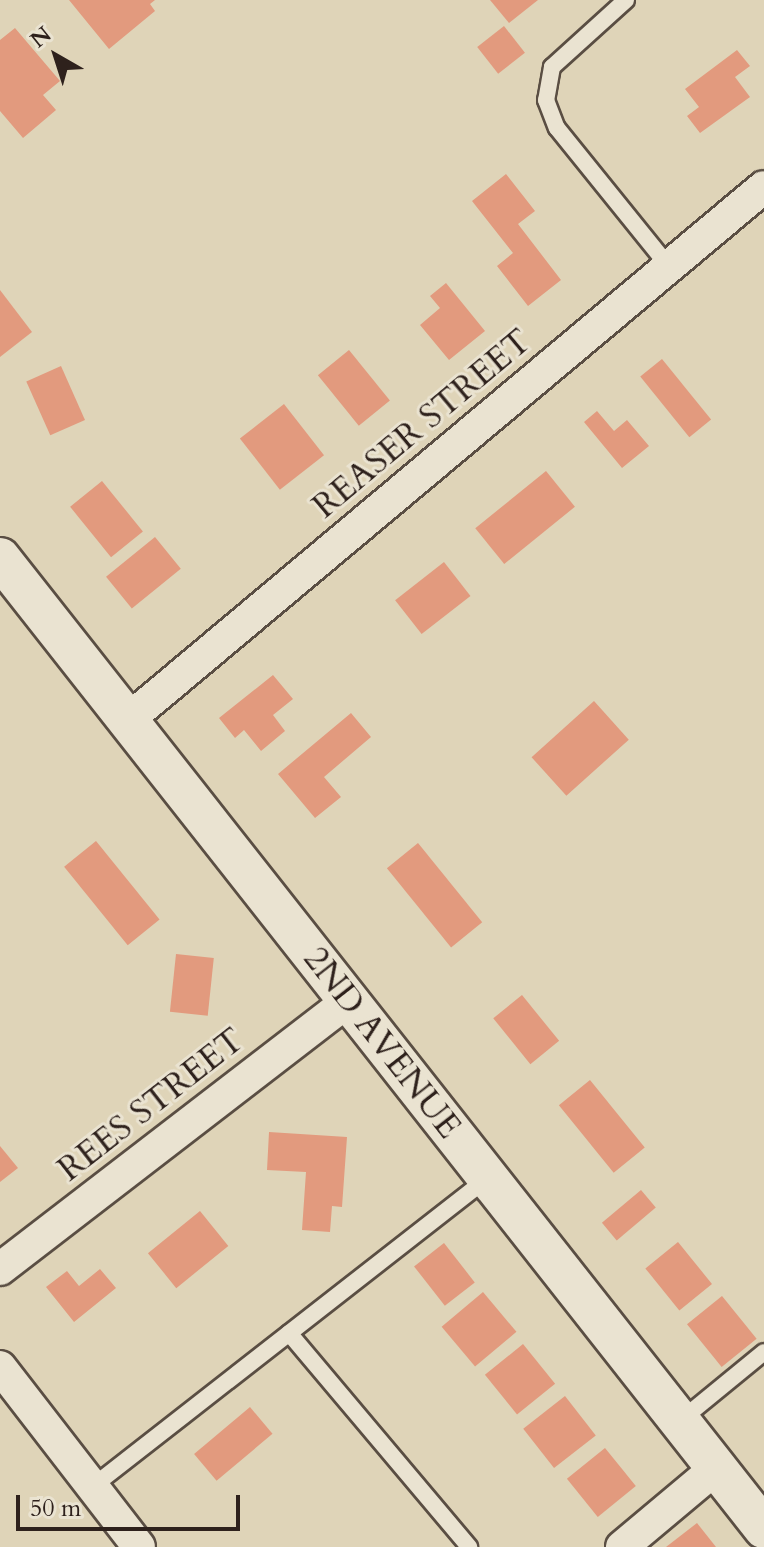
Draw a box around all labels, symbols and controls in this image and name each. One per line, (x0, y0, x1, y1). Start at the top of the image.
north arrow (16, 16, 96, 96)
text: N (24, 20, 58, 55)
street label: REASER STREET (305, 321, 539, 527)
street label: 2ND AVENUE (295, 939, 469, 1147)
street label: REES STREET (50, 1020, 252, 1190)
scale bar (20, 1479, 244, 1529)
text: 50 m (30, 1492, 81, 1525)

